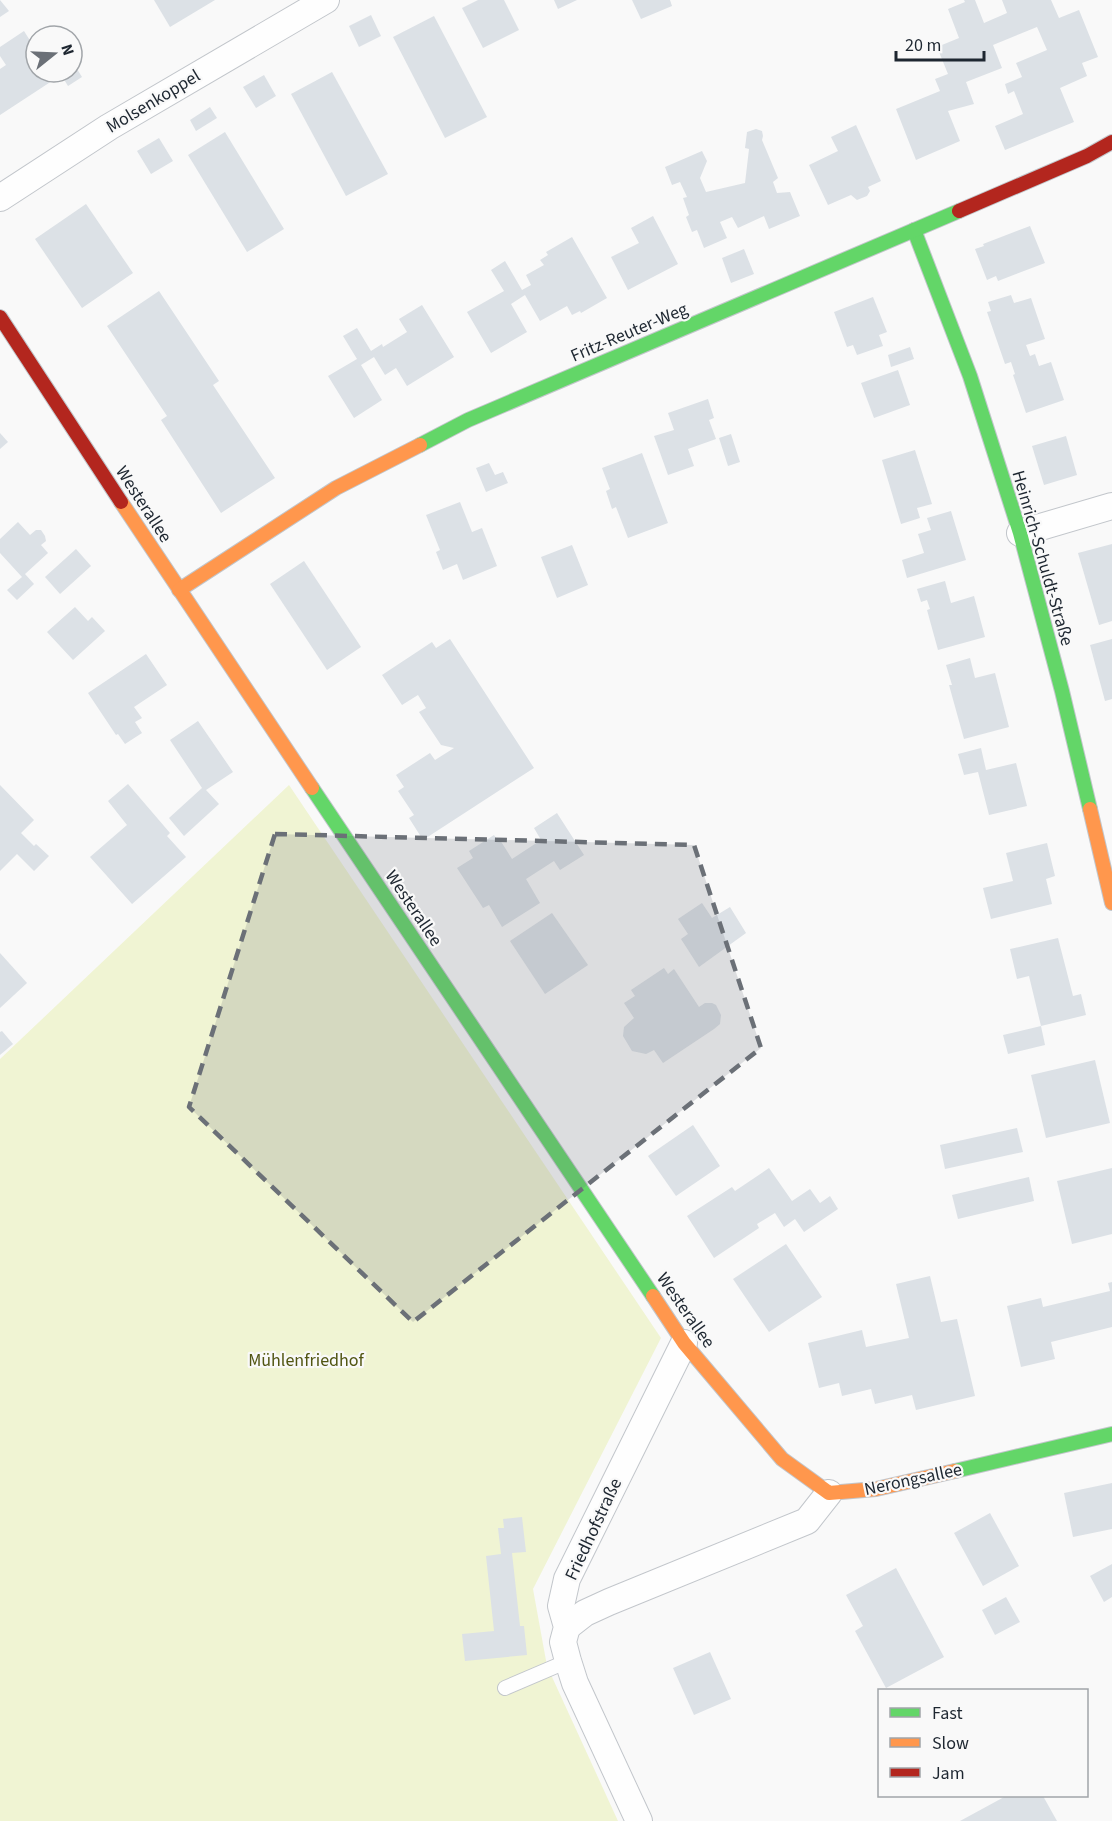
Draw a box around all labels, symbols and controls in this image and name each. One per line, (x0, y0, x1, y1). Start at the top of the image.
north arrow (24, 24, 84, 84)
scale bar (896, 24, 984, 62)
text: 20 m (905, 33, 941, 58)
text: N (55, 41, 79, 58)
street label: Molsenkoppel (102, 64, 205, 139)
street label: Fritz-Reuter-Weg (567, 297, 692, 368)
street label: Westerallee (109, 461, 178, 548)
street label: Heinrich-Schuldt-Straße (1006, 468, 1080, 649)
street label: Westerallee (379, 865, 448, 951)
street label: Westerallee (650, 1268, 721, 1353)
park label: Mühlenfriedhof (248, 1348, 365, 1373)
street label: Nerongsallee (862, 1457, 964, 1502)
street label: Friedhofstraße (559, 1474, 628, 1584)
legend (878, 1689, 1088, 1797)
text: Fast (932, 1701, 963, 1726)
text: Slow (932, 1731, 969, 1756)
text: Jam (932, 1761, 965, 1786)

